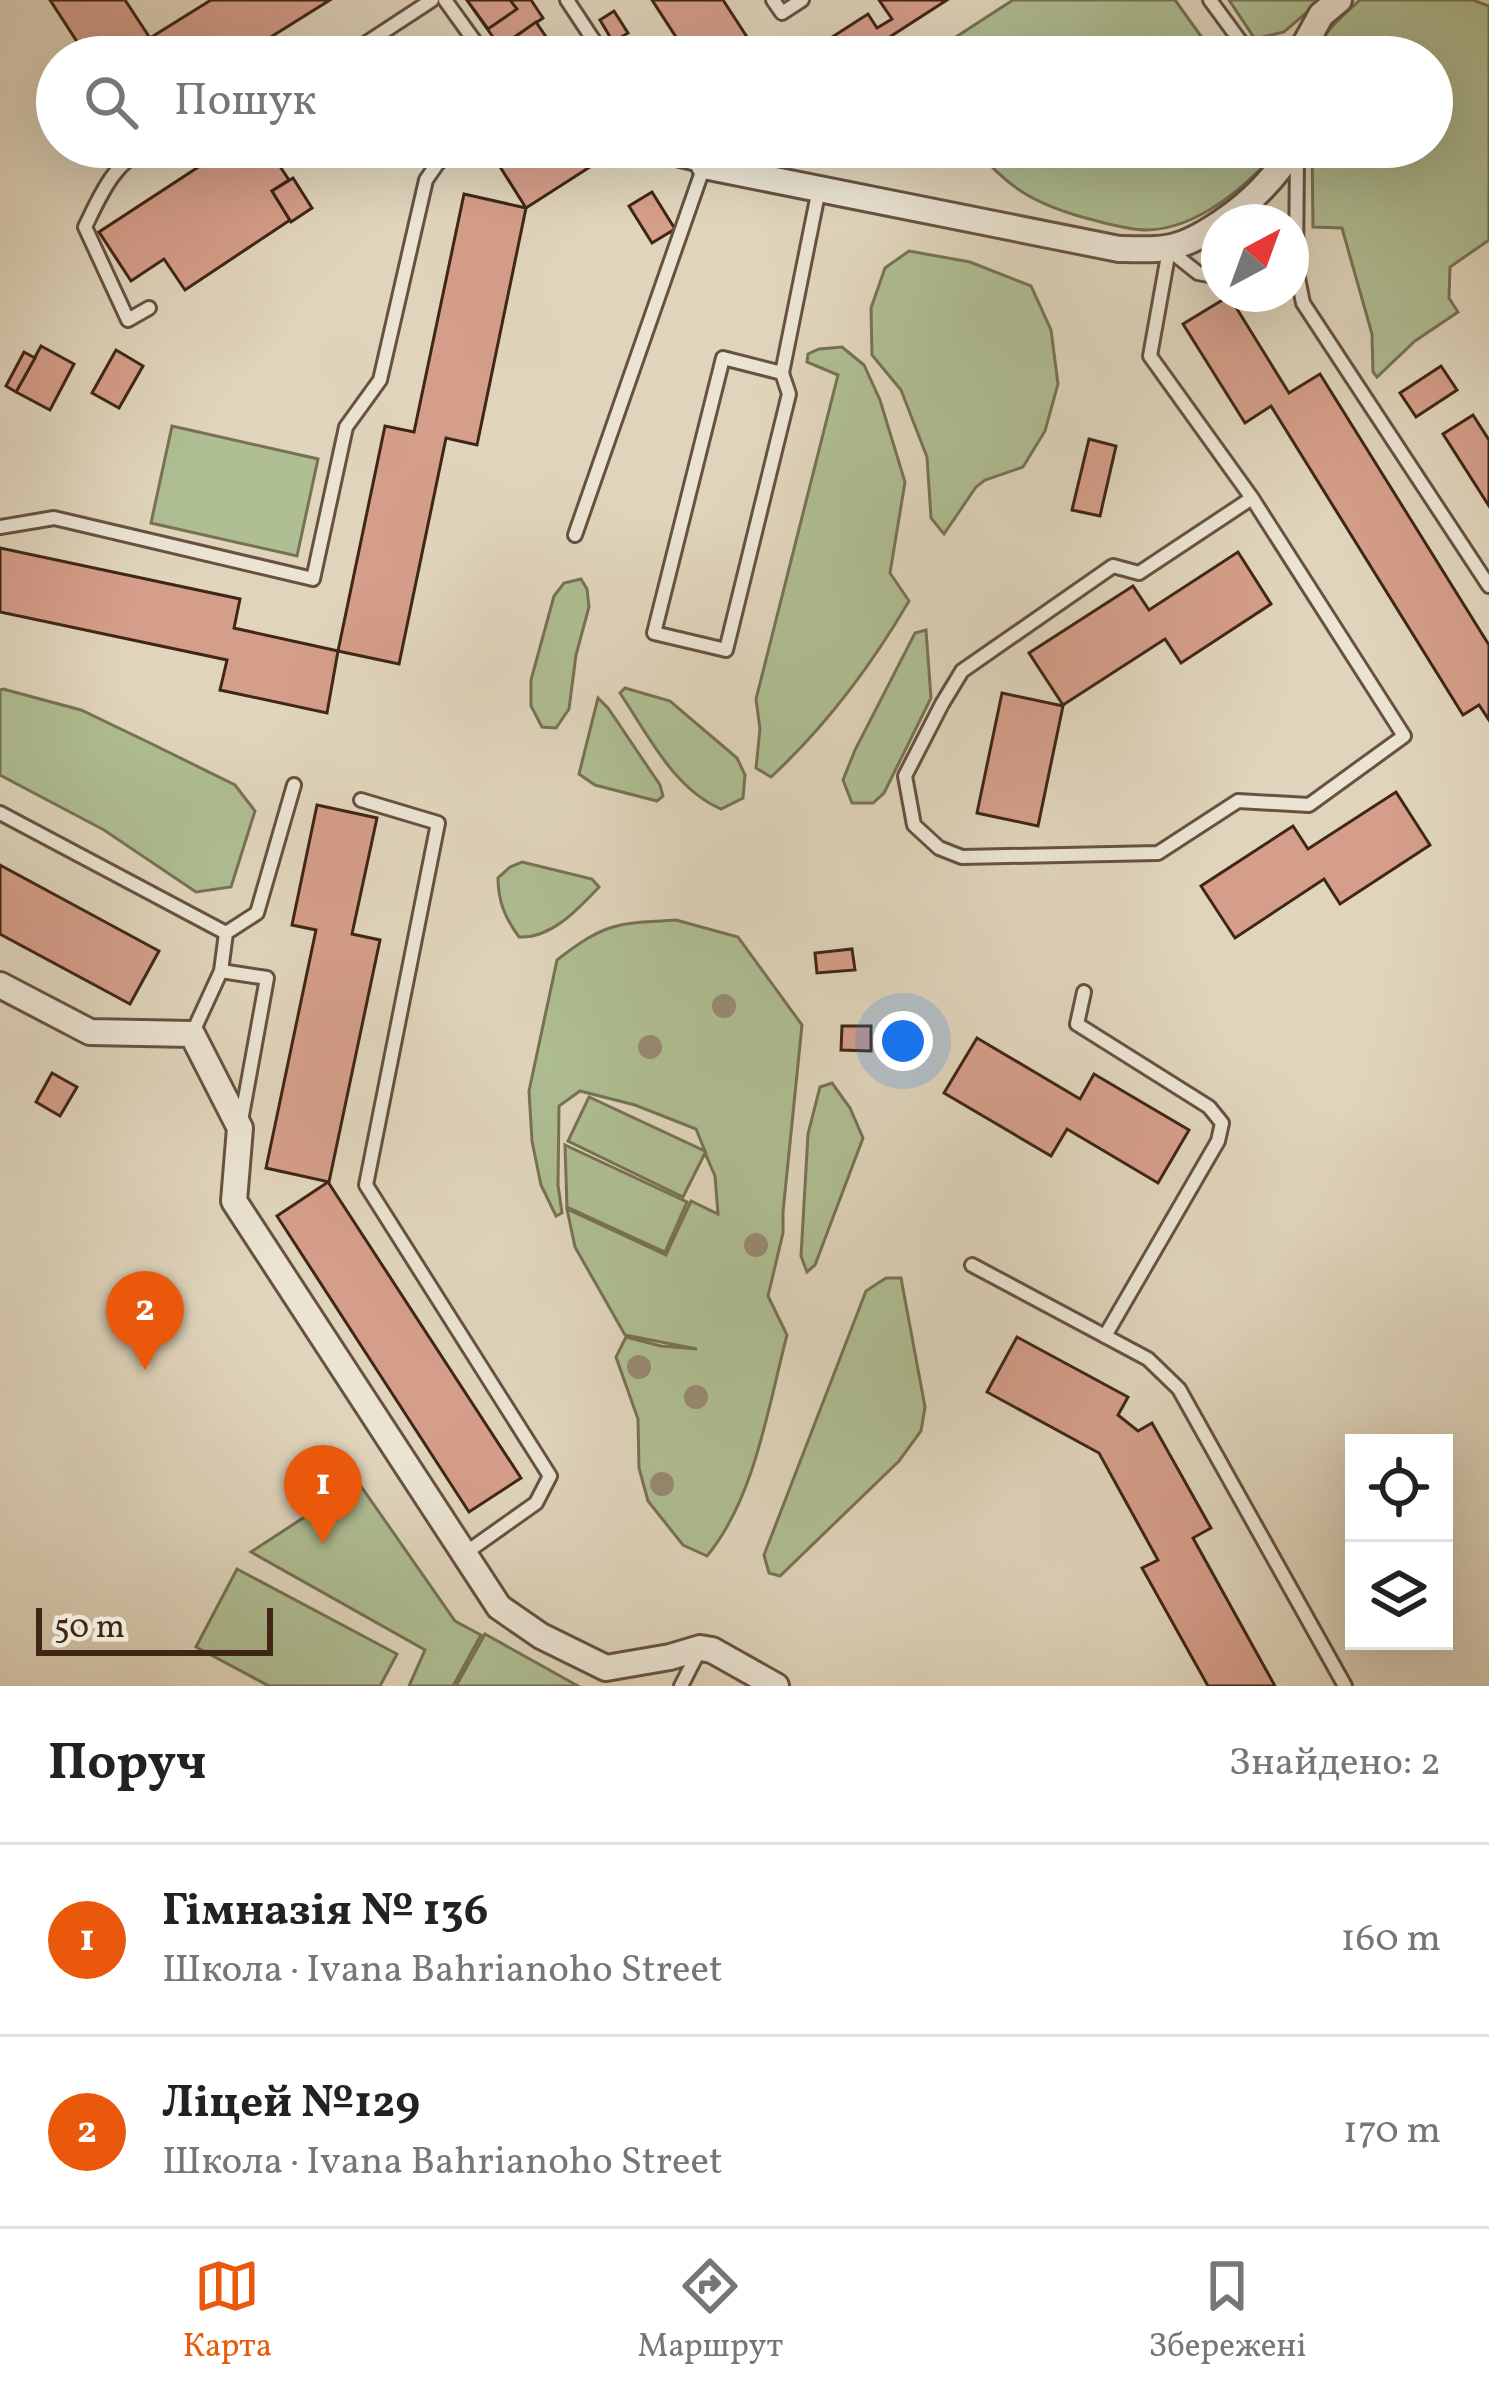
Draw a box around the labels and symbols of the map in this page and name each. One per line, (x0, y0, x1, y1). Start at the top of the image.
north arrow (1201, 204, 1309, 312)
your location (873, 1011, 933, 1071)
pin: 2 (106, 1271, 184, 1370)
pin: 1 (284, 1445, 362, 1544)
scale bar (36, 1602, 273, 1655)

